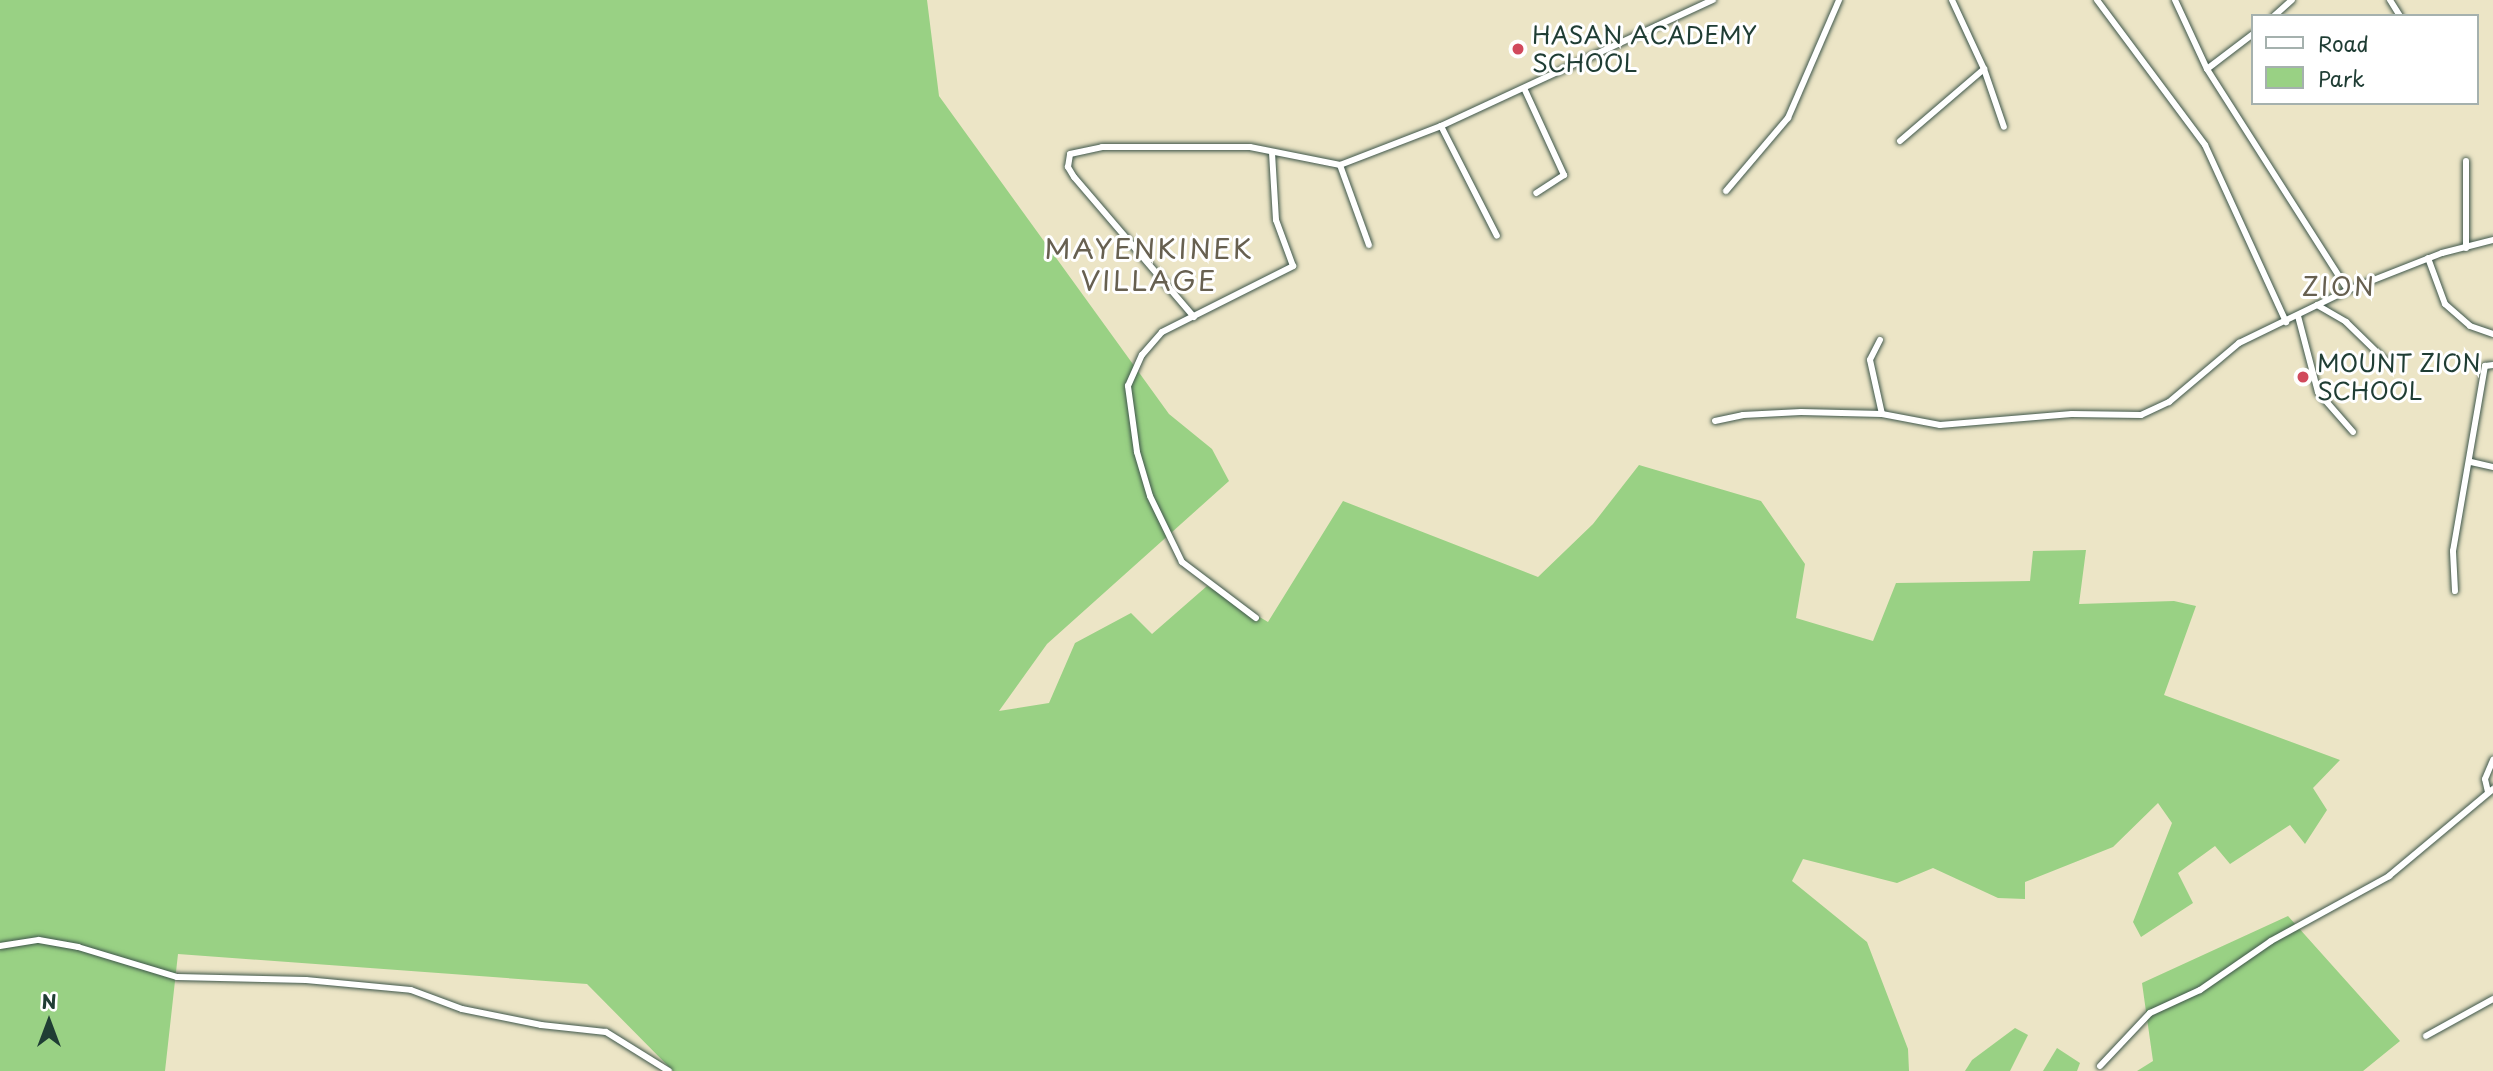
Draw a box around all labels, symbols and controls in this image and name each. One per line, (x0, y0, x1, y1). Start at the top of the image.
legend (2252, 14, 2479, 105)
place label: HASAN ACADEMY SCHOOL (1532, 21, 1752, 77)
text: Road (2318, 27, 2369, 59)
marker: HASAN ACADEMY SCHOOL (1510, 41, 1526, 57)
text: Park (2318, 62, 2365, 94)
district label: MAYENKINEK VILLAGE (1047, 231, 1251, 297)
district label: ZION (2302, 270, 2376, 302)
place label: MOUNT ZION SCHOOL (2317, 349, 2482, 405)
marker: MOUNT ZION SCHOOL (2295, 369, 2311, 385)
north arrow (14, 987, 84, 1057)
text: N (41, 987, 57, 1015)

